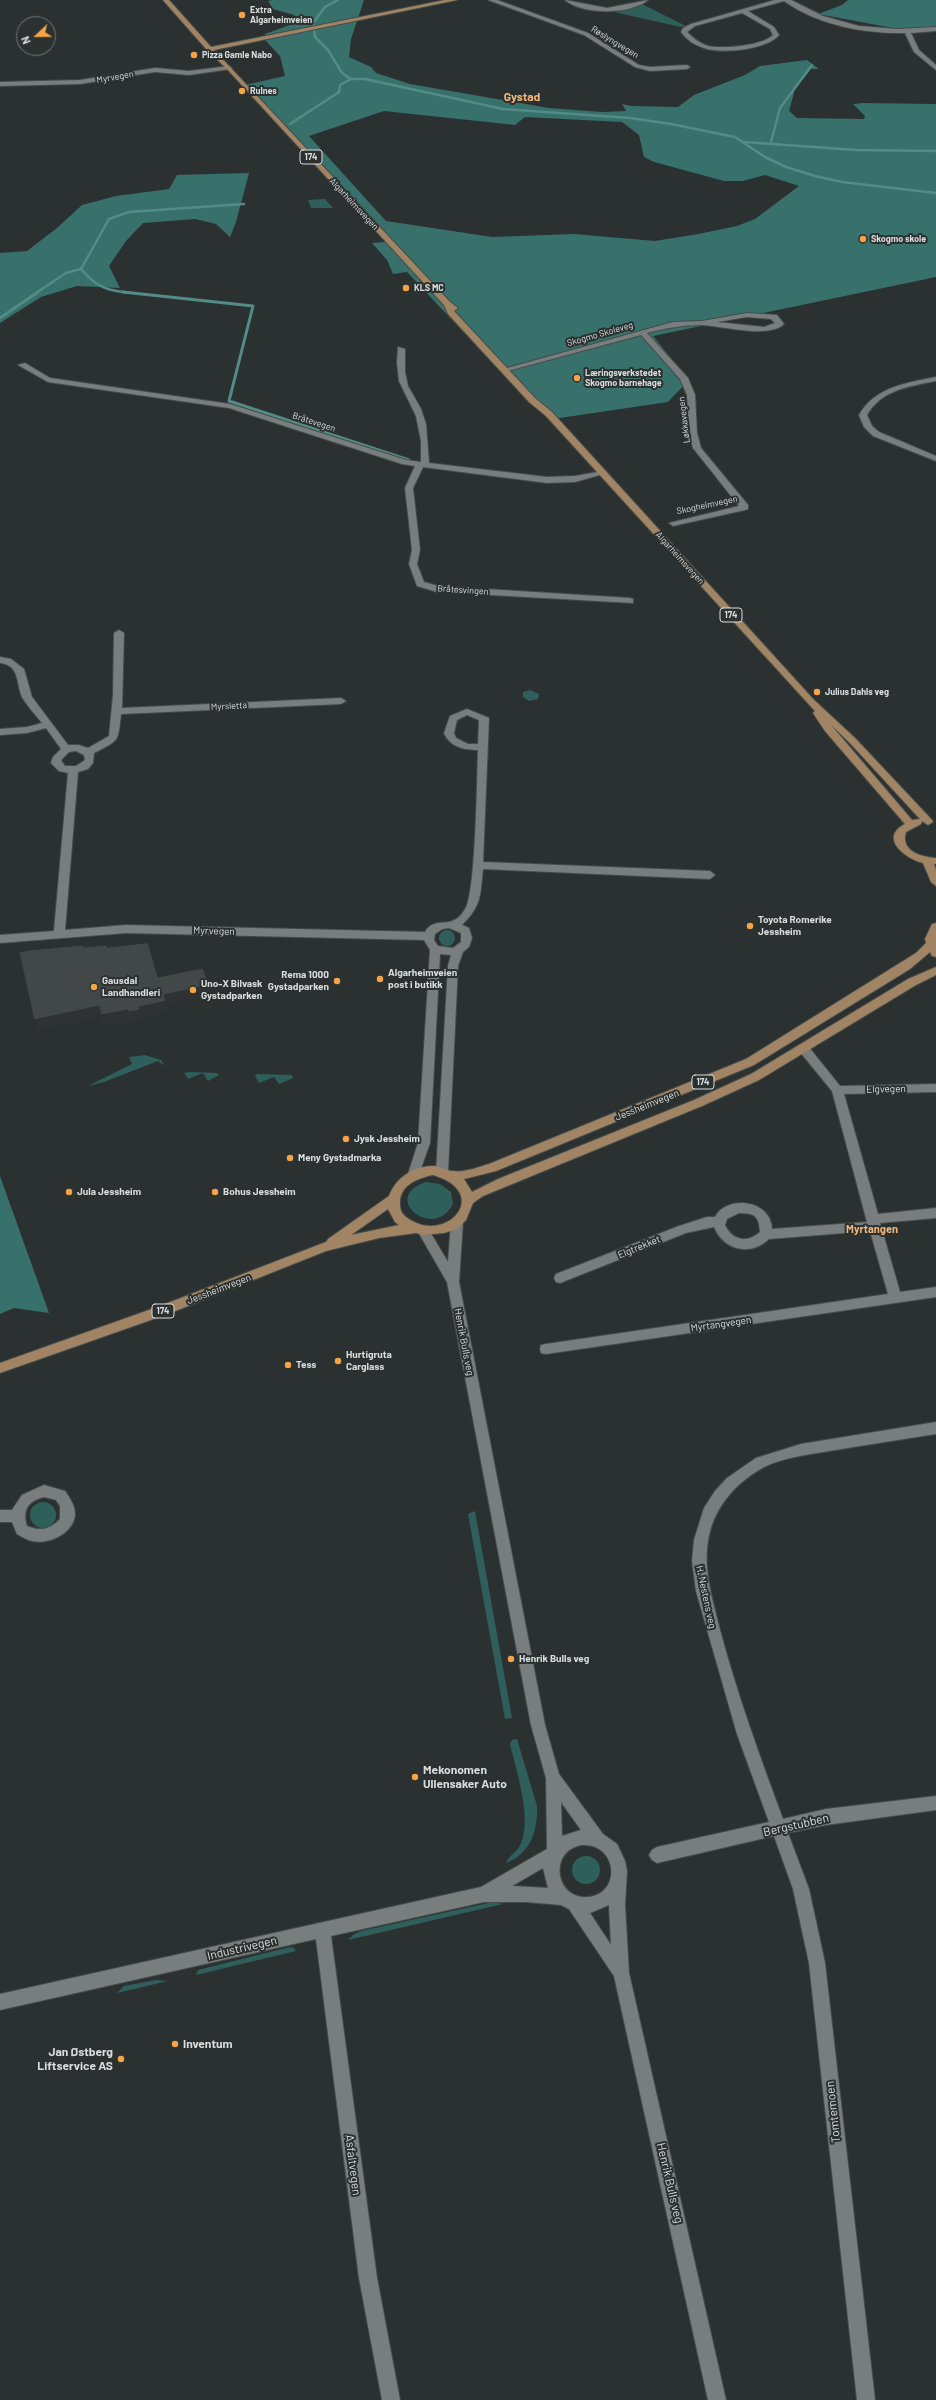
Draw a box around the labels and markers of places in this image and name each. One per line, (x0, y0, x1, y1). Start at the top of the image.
place label: Extra Algarheimveien (250, 5, 312, 26)
marker: Extra Algarheimveien (237, 10, 247, 20)
marker: Pizza Gamle Nabo (189, 50, 199, 60)
place label: Pizza Gamle Nabo (202, 50, 272, 60)
marker: Rulnes (237, 86, 247, 96)
place label: Rulnes (250, 86, 277, 96)
marker: Skogmo skole (858, 234, 868, 244)
place label: Skogmo skole (871, 234, 926, 244)
marker: KLS MC (401, 283, 411, 293)
place label: KLS MC (414, 283, 444, 293)
place label: Læringsverkstedet Skogmo barnehage (585, 368, 662, 389)
marker: Læringsverkstedet Skogmo barnehage (572, 373, 582, 383)
marker: Julius Dahls veg (812, 687, 822, 697)
place label: Julius Dahls veg (825, 687, 889, 697)
place label: Toyota Romerike Jessheim (758, 914, 832, 938)
marker: Toyota Romerike Jessheim (745, 921, 755, 931)
place label: Algarheimveien post i butikk (388, 967, 457, 990)
place label: Rema 1000 Gystadparken (268, 969, 329, 992)
marker: Algarheimveien post i butikk (375, 974, 385, 984)
place label: Gausdal Landhandleri (102, 975, 160, 998)
marker: Rema 1000 Gystadparken (332, 976, 342, 986)
place label: Uno-X Bilvask Gystadparken (201, 978, 262, 1002)
marker: Gausdal Landhandleri (89, 982, 99, 992)
marker: Uno-X Bilvask Gystadparken (188, 985, 198, 995)
place label: Jysk Jessheim (354, 1133, 420, 1145)
marker: Jysk Jessheim (341, 1134, 351, 1144)
place label: Meny Gystadmarka (298, 1152, 381, 1164)
marker: Meny Gystadmarka (285, 1153, 295, 1163)
place label: Jula Jessheim (77, 1186, 141, 1198)
place label: Bohus Jessheim (223, 1186, 296, 1198)
marker: Jula Jessheim (64, 1187, 74, 1197)
marker: Bohus Jessheim (210, 1187, 220, 1197)
place label: Hurtigruta Carglass (346, 1349, 392, 1372)
marker: Hurtigruta Carglass (333, 1356, 343, 1366)
place label: Tess (296, 1359, 316, 1371)
marker: Tess (283, 1360, 293, 1370)
place label: Henrik Bulls veg (519, 1653, 589, 1665)
marker: Henrik Bulls veg (506, 1654, 516, 1664)
place label: Mekonomen Ullensaker Auto (423, 1763, 507, 1791)
marker: Mekonomen Ullensaker Auto (410, 1772, 420, 1782)
place label: Inventum (183, 2037, 233, 2051)
marker: Inventum (170, 2039, 180, 2049)
place label: Jan Østberg Liftservice AS (37, 2045, 113, 2073)
marker: Jan Østberg Liftservice AS (116, 2054, 126, 2064)

